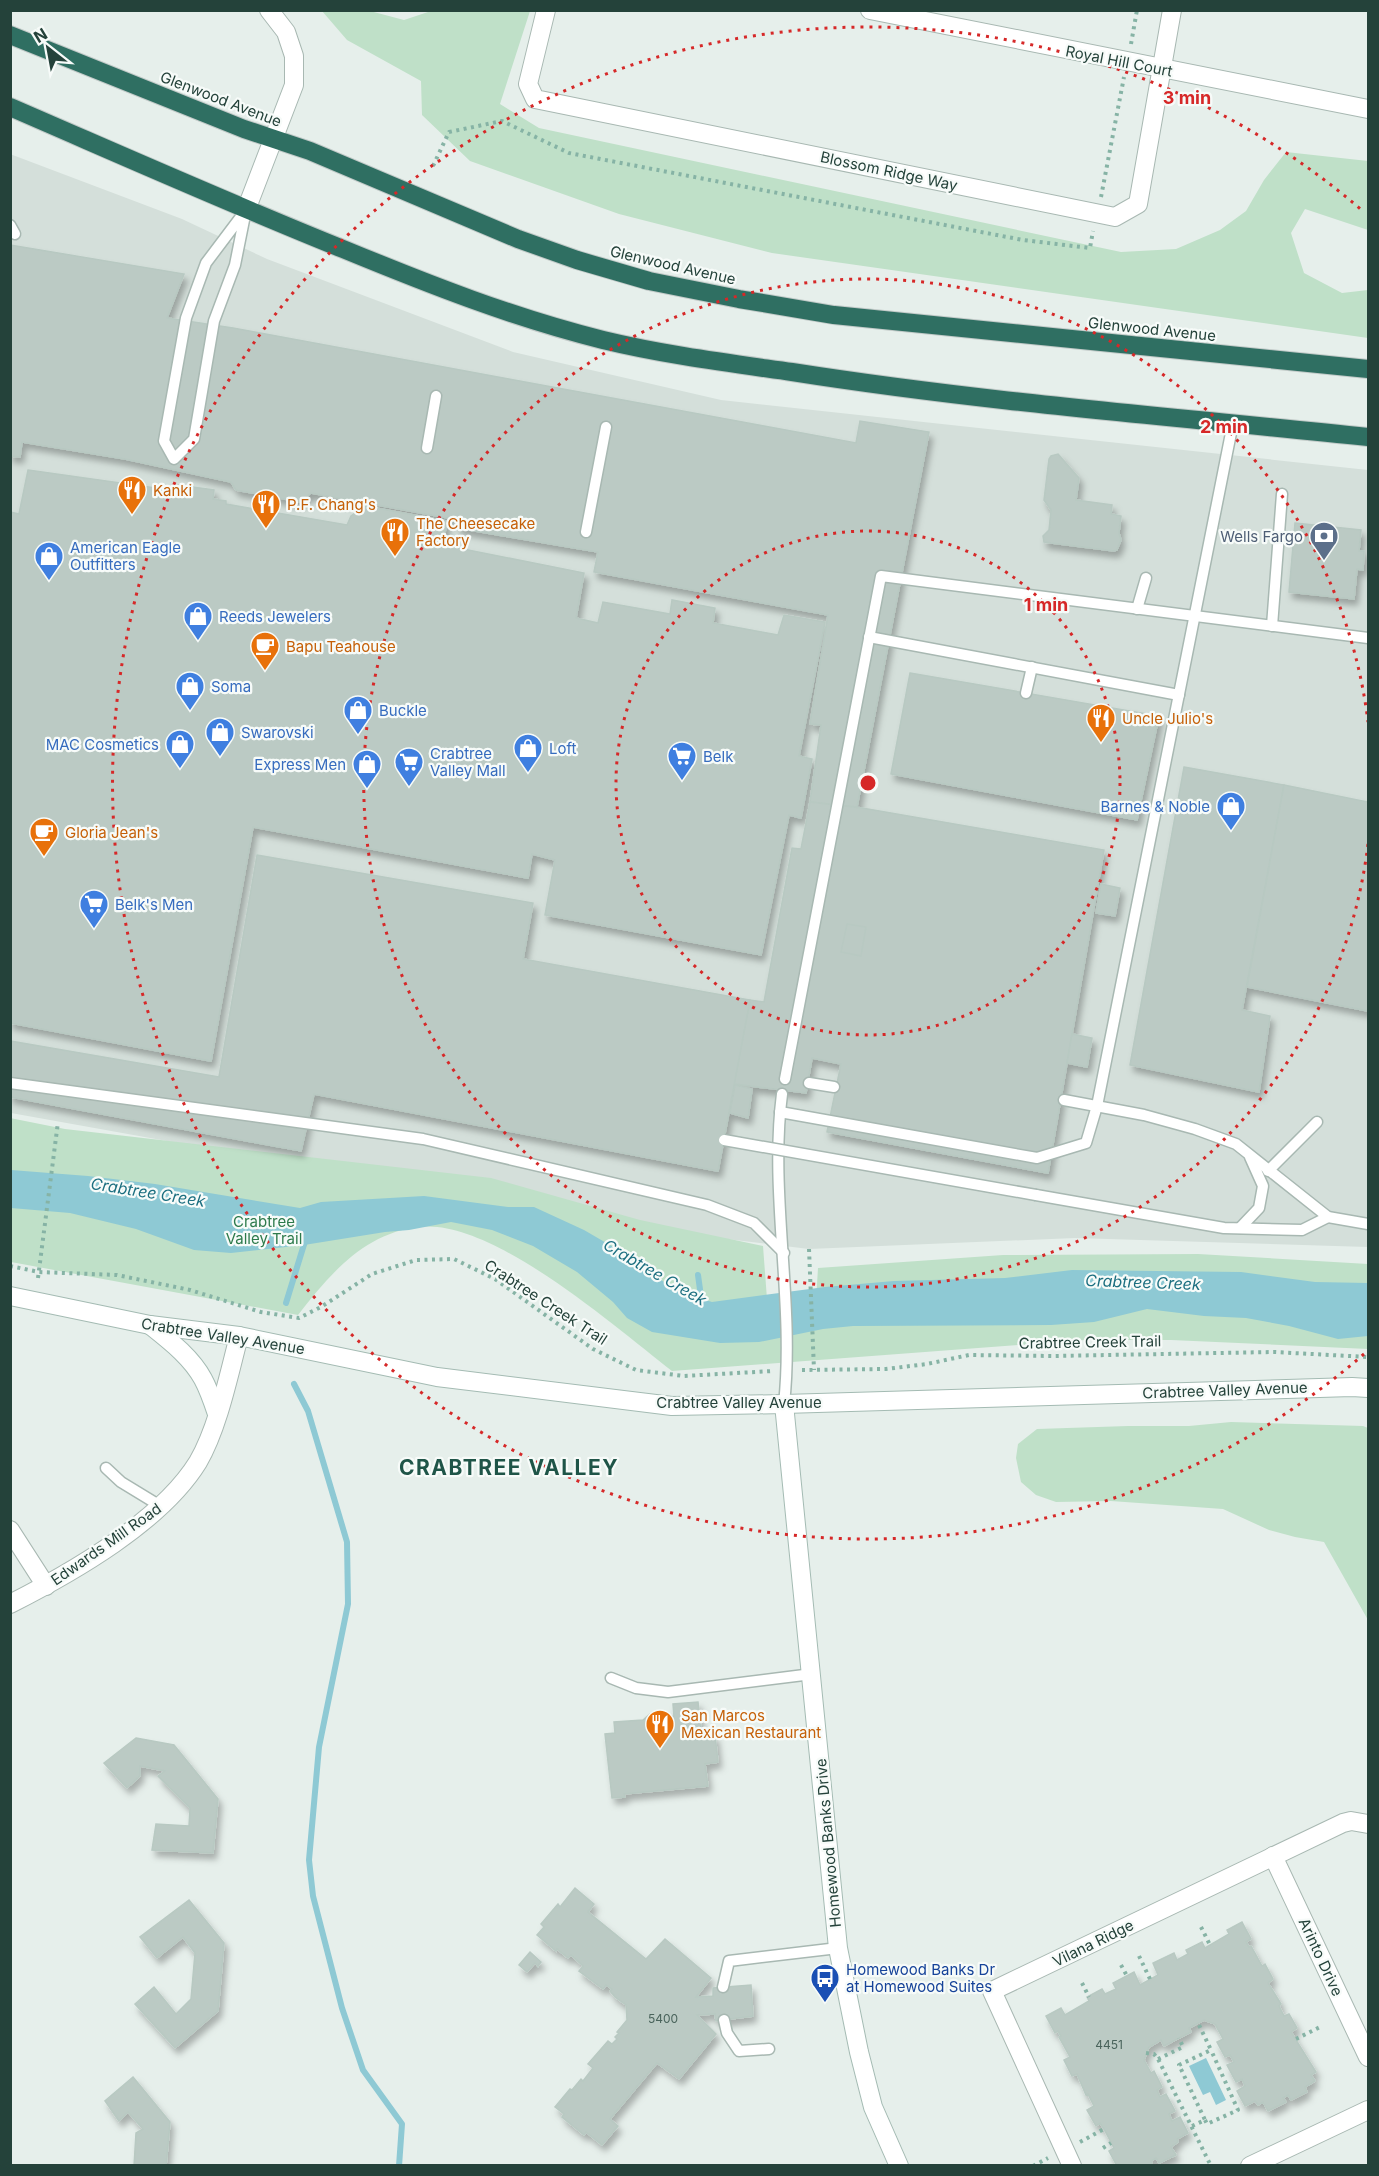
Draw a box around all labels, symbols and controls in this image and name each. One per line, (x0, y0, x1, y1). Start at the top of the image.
north arrow (18, 18, 78, 78)
text: N (30, 23, 51, 47)
street label: Royal Hill Court (1064, 41, 1174, 81)
street label: Glenwood Avenue (158, 67, 284, 131)
text: 3 min (1163, 87, 1211, 108)
street label: Blossom Ridge Way (819, 147, 960, 195)
street label: Glenwood Avenue (608, 241, 738, 289)
street label: Glenwood Avenue (1087, 313, 1217, 345)
text: 2 min (1200, 416, 1248, 437)
restaurant icon: Kanki (116, 474, 148, 516)
place label: Kanki (153, 481, 192, 500)
restaurant icon: P.F. Chang's (250, 488, 282, 530)
place label: P.F. Chang's (287, 495, 376, 514)
place label: The Cheesecake Factory (416, 514, 535, 550)
restaurant icon: The Cheesecake Factory (379, 516, 411, 558)
bank icon: Wells Fargo (1308, 520, 1340, 562)
place label: Wells Fargo (1220, 527, 1303, 546)
place label: American Eagle Outfitters (70, 538, 181, 574)
shop icon: American Eagle Outfitters (33, 540, 65, 582)
text: 1 min (1024, 594, 1068, 615)
shop icon: Reeds Jewelers (182, 600, 214, 642)
place label: Reeds Jewelers (219, 607, 331, 626)
cafe icon: Bapu Teahouse (249, 630, 281, 672)
place label: Bapu Teahouse (286, 637, 396, 656)
shop icon: Soma (174, 670, 206, 712)
place label: Soma (211, 677, 251, 696)
shop icon: Buckle (342, 694, 374, 736)
place label: Buckle (379, 701, 427, 720)
restaurant icon: Uncle Julio's (1085, 702, 1117, 744)
place label: Uncle Julio's (1122, 709, 1213, 728)
shop icon: Swarovski (204, 716, 236, 758)
place label: Swarovski (241, 723, 314, 742)
shop icon: MAC Cosmetics (164, 728, 196, 770)
shop icon: Loft (512, 732, 544, 774)
place label: MAC Cosmetics (46, 735, 159, 754)
place label: Loft (549, 739, 577, 758)
supermarket icon: Belk (666, 740, 698, 782)
place label: Crabtree Valley Mall (430, 744, 506, 780)
supermarket icon: Crabtree Valley Mall (393, 746, 425, 788)
place label: Belk (703, 747, 734, 766)
shop icon: Express Men (351, 748, 383, 790)
place label: Express Men (254, 755, 346, 774)
centre of rings (858, 773, 878, 793)
shop icon: Barnes & Noble (1215, 790, 1247, 832)
place label: Barnes & Noble (1100, 797, 1210, 816)
cafe icon: Gloria Jean's (28, 816, 60, 858)
place label: Gloria Jean's (65, 823, 158, 842)
supermarket icon: Belk's Men (78, 888, 110, 930)
place label: Belk's Men (115, 895, 193, 914)
water label: Crabtree Creek (89, 1173, 207, 1211)
park label: Crabtree Valley Trail (226, 1212, 302, 1248)
water label: Crabtree Creek (600, 1234, 710, 1310)
street label: Crabtree Creek Trail (481, 1255, 611, 1349)
water label: Crabtree Creek (1085, 1270, 1201, 1294)
street label: Crabtree Valley Avenue (140, 1314, 306, 1358)
street label: Crabtree Creek Trail (1018, 1331, 1162, 1353)
street label: Crabtree Valley Avenue (1142, 1378, 1308, 1402)
street label: Crabtree Valley Avenue (656, 1393, 822, 1412)
district label: CRABTREE VALLEY (399, 1455, 619, 1480)
street label: Edwards Mill Road (47, 1499, 165, 1589)
place label: San Marcos Mexican Restaurant (681, 1706, 821, 1742)
restaurant icon: San Marcos Mexican Restaurant (644, 1708, 676, 1750)
street label: Homewood Banks Drive (811, 1758, 845, 1928)
street label: Vilana Ridge (1049, 1915, 1137, 1971)
street label: Arinto Drive (1295, 1915, 1347, 1999)
place label: Homewood Banks Dr at Homewood Suites (846, 1960, 995, 1996)
bus stop icon: Homewood Banks Dr at Homewood Suites (809, 1962, 841, 2004)
house number: 5400 (648, 2011, 678, 2026)
house number: 4451 (1095, 2037, 1123, 2052)

